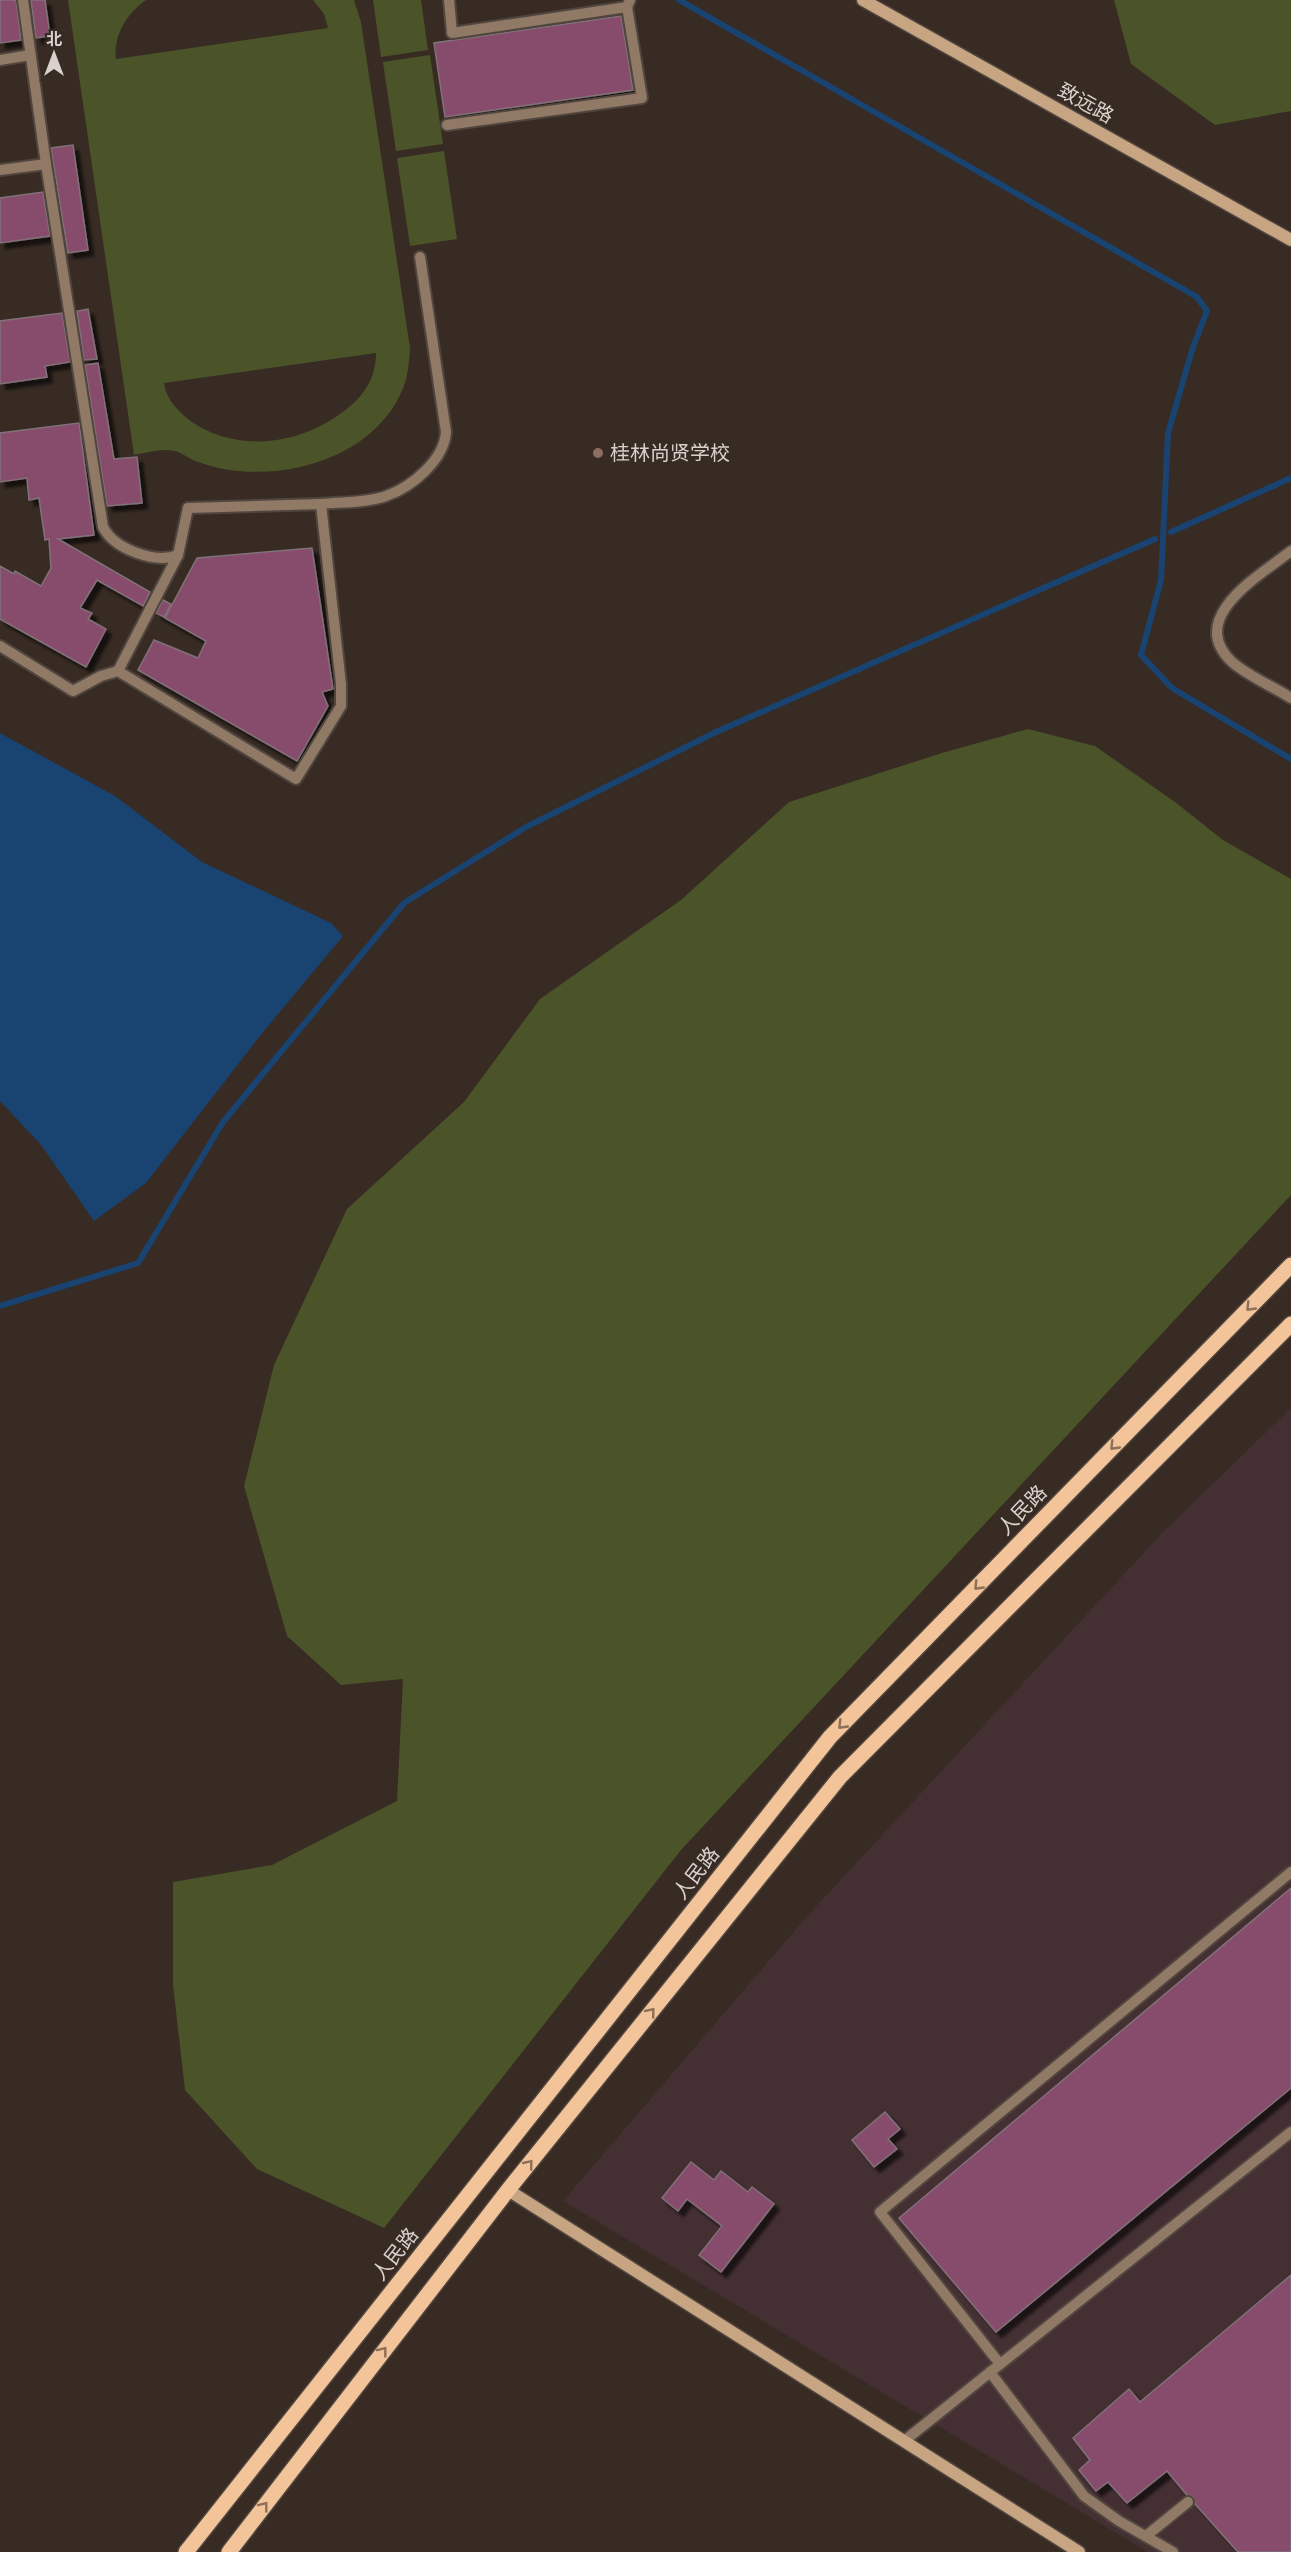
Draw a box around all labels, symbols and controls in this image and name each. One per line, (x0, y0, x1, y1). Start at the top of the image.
north arrow (24, 24, 84, 84)
text: 北 (46, 30, 62, 49)
street label: 致远路 (1054, 78, 1118, 128)
place label: 桂林尚贤学校 (610, 441, 730, 465)
marker: 桂林尚贤学校 (591, 446, 605, 460)
one-way arrow (1246, 1300, 1257, 1310)
one-way arrow (1110, 1440, 1121, 1450)
street label: 人民路 (993, 1480, 1051, 1540)
one-way arrow (974, 1578, 985, 1589)
one-way arrow (838, 1718, 849, 1729)
street label: 人民路 (668, 1842, 724, 1904)
one-way arrow (644, 2008, 655, 2019)
one-way arrow (521, 2160, 532, 2171)
street label: 人民路 (367, 2223, 423, 2285)
one-way arrow (376, 2347, 387, 2358)
one-way arrow (257, 2501, 268, 2512)

